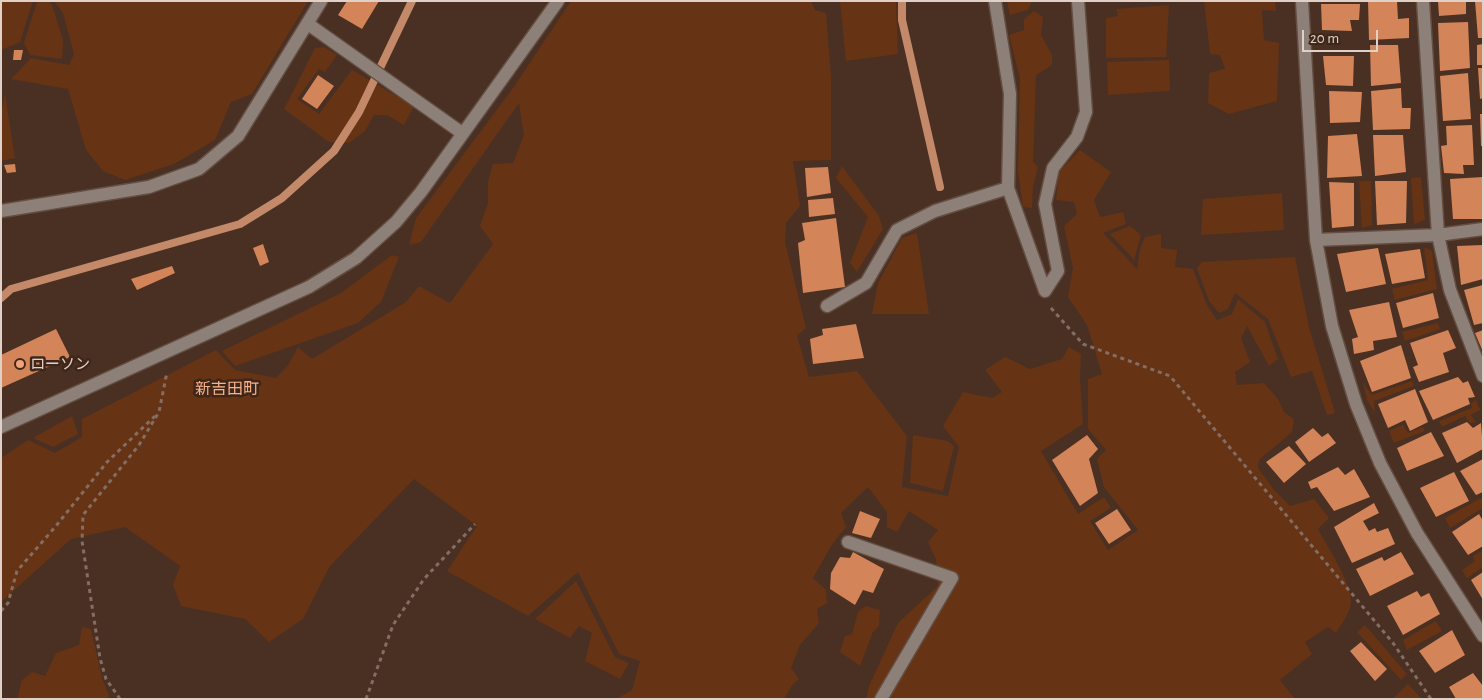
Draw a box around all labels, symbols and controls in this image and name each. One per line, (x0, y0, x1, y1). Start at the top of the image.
scale bar (1304, 20, 1380, 52)
text: 20 m (1310, 31, 1339, 46)
place label: ローソン (30, 355, 90, 373)
marker: ローソン (14, 358, 26, 370)
district label: 新吉田町 (195, 379, 259, 399)

